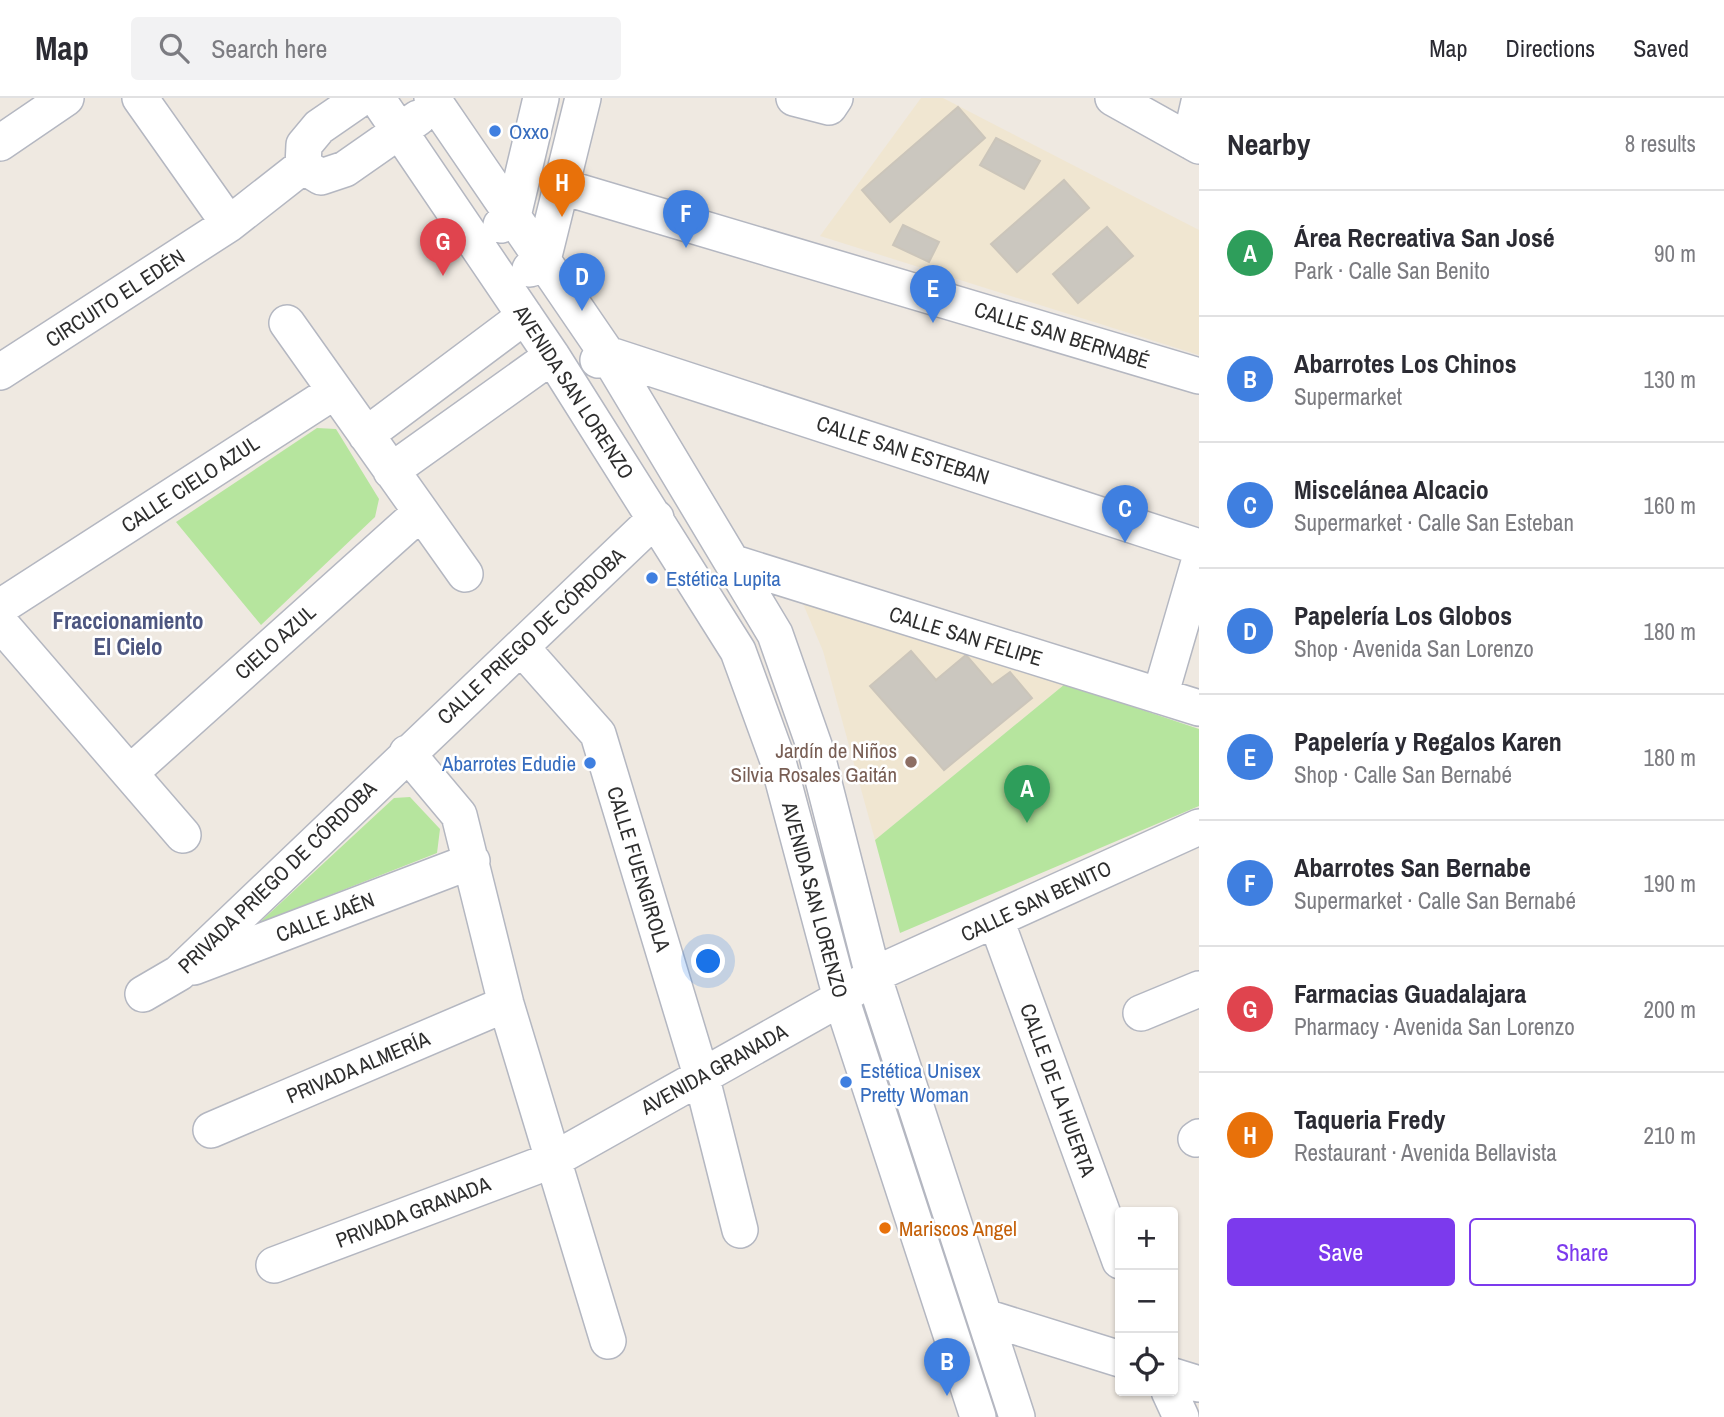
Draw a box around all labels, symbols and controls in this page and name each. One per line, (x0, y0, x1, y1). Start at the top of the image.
search box (131, 17, 621, 80)
text: Map (35, 26, 89, 70)
icon: search (155, 29, 193, 67)
text: Search here (211, 31, 327, 66)
text: Map (1429, 32, 1467, 64)
text: Directions (1505, 32, 1595, 64)
text: Saved (1633, 32, 1689, 64)
place label: Oxxo (509, 117, 549, 146)
marker: Oxxo (487, 123, 503, 139)
text: Nearby (1227, 124, 1310, 164)
text: 8 results (1625, 128, 1696, 159)
pin: H (539, 159, 585, 217)
pin: F (663, 190, 709, 248)
pin: G (420, 218, 466, 276)
text: Área Recreativa San José (1294, 220, 1555, 255)
text: A (1243, 238, 1257, 269)
text: 90 m (1654, 238, 1696, 269)
street label: CIRCUITO EL EDÉN (40, 242, 190, 354)
pin: D (559, 253, 605, 311)
text: Park · Calle San Benito (1294, 255, 1490, 286)
pin: E (910, 265, 956, 323)
street label: CALLE SAN BERNABÉ (971, 295, 1153, 375)
street label: AVENIDA SAN LORENZO (506, 299, 641, 484)
text: Abarrotes Los Chinos (1294, 346, 1517, 381)
text: B (1243, 364, 1257, 395)
text: 130 m (1644, 364, 1696, 395)
text: Supermarket (1294, 381, 1402, 412)
street label: CALLE SAN ESTEBAN (813, 408, 993, 492)
street label: CALLE CIELO AZUL (115, 428, 265, 539)
text: Miscelánea Alcacio (1294, 472, 1489, 507)
pin: C (1102, 485, 1148, 543)
text: C (1243, 490, 1257, 521)
text: 160 m (1644, 490, 1696, 521)
text: Supermarket · Calle San Esteban (1294, 507, 1574, 538)
street label: CALLE PRIEGO DE CÓRDOBA (431, 541, 632, 731)
place label: Estética Lupita (666, 564, 781, 593)
marker: Estética Lupita (644, 570, 660, 586)
street label: CIELO AZUL (228, 598, 322, 686)
text: Papelería Los Globos (1294, 598, 1512, 633)
street label: CALLE SAN FELIPE (886, 599, 1046, 673)
district label: Fraccionamiento El Cielo (53, 605, 203, 662)
text: D (1243, 616, 1257, 647)
text: 180 m (1644, 616, 1696, 647)
text: Shop · Avenida San Lorenzo (1294, 633, 1534, 664)
text: Papelería y Regalos Karen (1294, 724, 1562, 759)
place label: Jardín de Niños Silvia Rosales Gaitán (730, 736, 897, 789)
text: E (1244, 742, 1256, 773)
text: 180 m (1644, 742, 1696, 773)
place label: Abarrotes Edudie (441, 749, 576, 778)
marker: Jardín de Niños Silvia Rosales Gaitán (903, 754, 919, 770)
marker: Abarrotes Edudie (582, 755, 598, 771)
text: Shop · Calle San Bernabé (1294, 759, 1512, 790)
pin: A (1004, 765, 1050, 823)
street label: PRIVADA PRIEGO DE CÓRDOBA (171, 774, 383, 980)
street label: CALLE FUENGIROLA (600, 783, 678, 956)
street label: AVENIDA SAN LORENZO (775, 798, 855, 1001)
text: Abarrotes San Bernabe (1294, 850, 1531, 885)
street label: CALLE SAN BENITO (956, 853, 1116, 949)
text: F (1244, 868, 1256, 899)
text: 190 m (1644, 868, 1696, 899)
street label: CALLE JAÉN (272, 885, 378, 949)
text: Supermarket · Calle San Bernabé (1294, 885, 1576, 916)
your location (691, 944, 725, 978)
text: Farmacias Guadalajara (1294, 976, 1526, 1011)
text: G (1243, 994, 1257, 1025)
text: 200 m (1644, 994, 1696, 1025)
street label: CALLE DE LA HUERTA (1013, 999, 1103, 1181)
text: Pharmacy · Avenida San Lorenzo (1294, 1011, 1575, 1042)
street label: AVENIDA GRANADA (635, 1016, 793, 1122)
street label: PRIVADA ALMERÍA (282, 1024, 434, 1110)
place label: Estética Unisex Pretty Woman (860, 1056, 981, 1109)
marker: Estética Unisex Pretty Woman (838, 1074, 854, 1090)
text: Taqueria Fredy (1294, 1102, 1445, 1137)
text: H (1243, 1120, 1257, 1151)
text: 210 m (1644, 1120, 1696, 1151)
text: Restaurant · Avenida Bellavista (1294, 1137, 1557, 1168)
street label: PRIVADA GRANADA (332, 1169, 495, 1255)
map controls (1115, 1207, 1178, 1396)
button: + (1115, 1207, 1178, 1270)
place label: Mariscos Angel (899, 1214, 1017, 1243)
button: Save (1227, 1218, 1455, 1286)
button: Share (1469, 1218, 1696, 1286)
marker: Mariscos Angel (877, 1220, 893, 1236)
button: − (1115, 1270, 1178, 1333)
button: locate (1115, 1333, 1178, 1396)
pin: B (924, 1338, 970, 1396)

